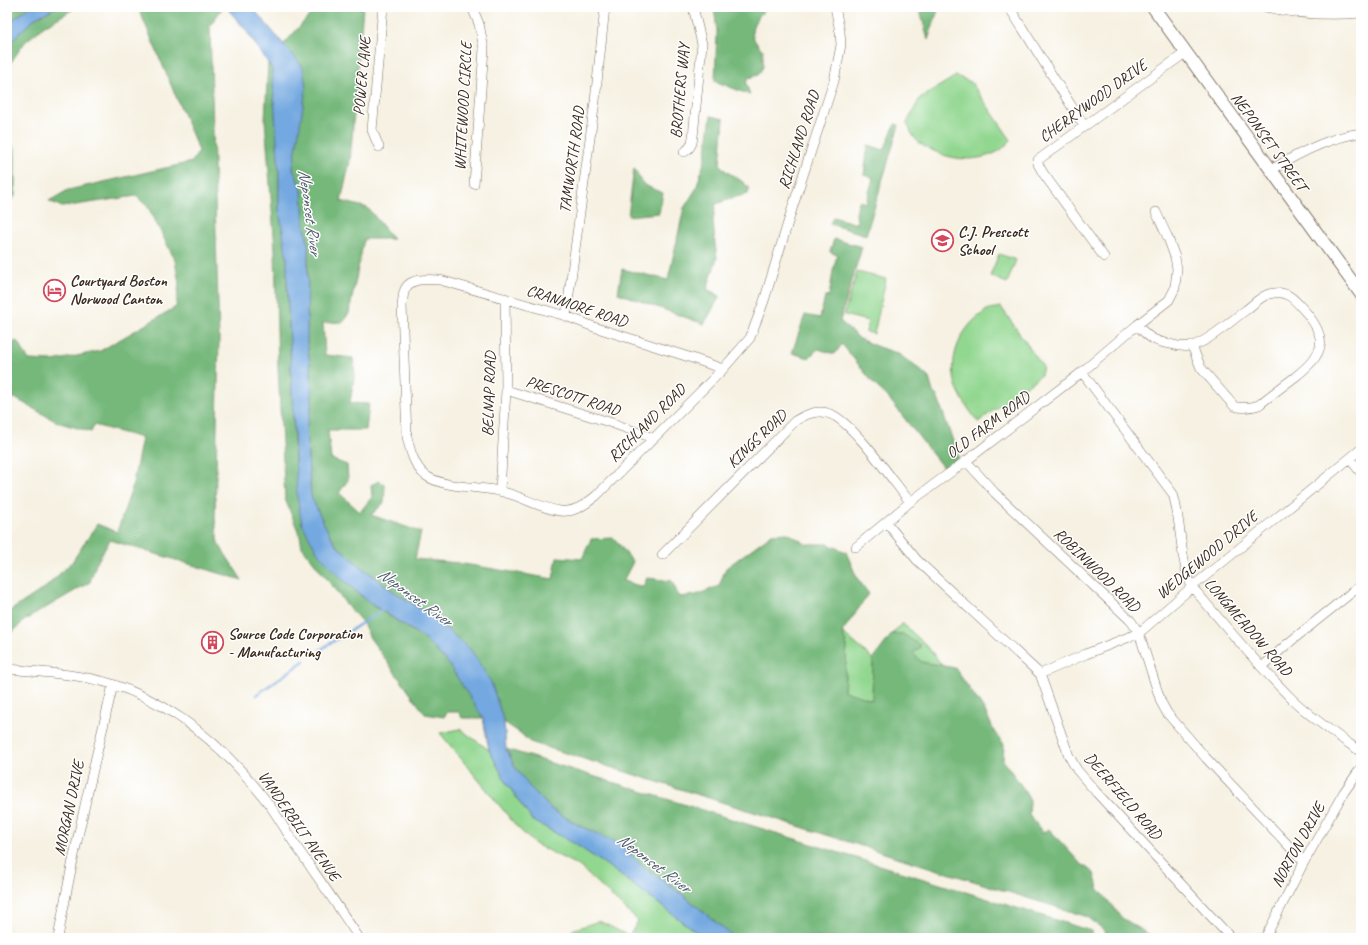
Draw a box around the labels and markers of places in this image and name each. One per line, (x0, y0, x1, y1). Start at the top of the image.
place label: C.J. Prescott School (958, 222, 1029, 260)
school or university icon: C.J. Prescott School (929, 228, 955, 254)
place label: Courtyard Boston Norwood Canton (70, 271, 167, 309)
hotel icon: Courtyard Boston Norwood Canton (42, 277, 68, 303)
place label: Source Code Corporation - Manufacturing (228, 624, 363, 662)
building icon: Source Code Corporation - Manufacturing (199, 630, 225, 656)

